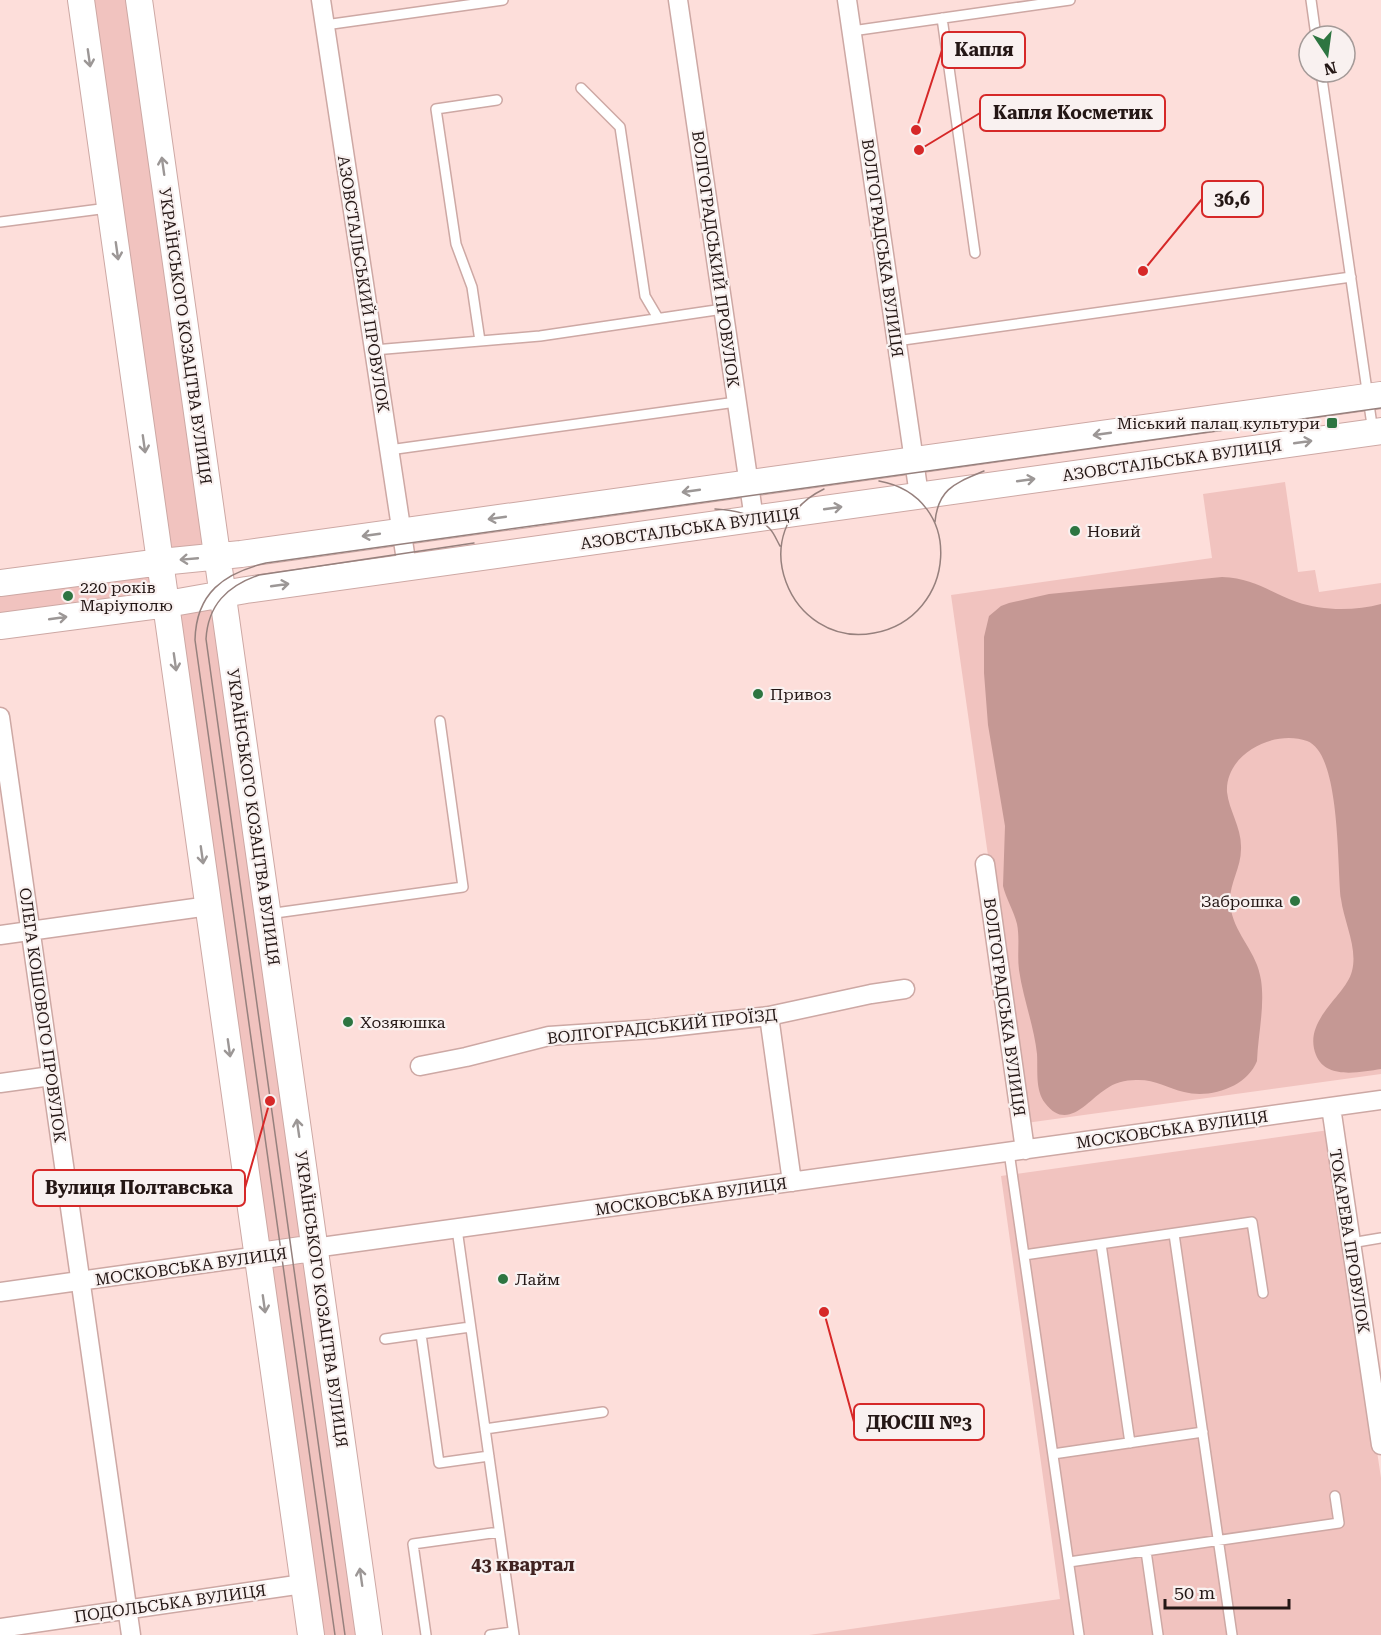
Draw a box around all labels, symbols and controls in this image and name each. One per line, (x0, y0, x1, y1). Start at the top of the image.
north arrow (1297, 24, 1357, 84)
callout: Капля (942, 32, 1025, 68)
text: Капля (954, 39, 1014, 60)
one-way arrow (84, 48, 95, 67)
text: N (1322, 57, 1338, 79)
callout: Капля Косметик (980, 95, 1165, 131)
text: Капля Косметик (993, 102, 1154, 123)
street label: ВОЛГОГРАДСЬКИЙ ПРОВУЛОК (688, 129, 743, 389)
street label: ВОЛГОГРАДСЬКА ВУЛИЦЯ (858, 138, 907, 359)
street label: АЗОВСТАЛЬСЬКИЙ ПРОВУЛОК (334, 154, 393, 414)
one-way arrow (157, 157, 168, 177)
callout: 36,6 (1202, 181, 1263, 217)
street label: УКРАЇНСЬКОГО КОЗАЦТВА ВУЛИЦЯ (155, 186, 216, 486)
text: 36,6 (1214, 188, 1250, 209)
one-way arrow (111, 241, 122, 260)
place label: Міський палац культури (1117, 414, 1320, 433)
marker: Міський палац культури (1325, 416, 1339, 430)
one-way arrow (1092, 428, 1112, 439)
one-way arrow (139, 434, 150, 453)
street label: АЗОВСТАЛЬСЬКА ВУЛИЦЯ (1061, 436, 1283, 485)
one-way arrow (1292, 436, 1312, 447)
one-way arrow (1016, 475, 1036, 486)
one-way arrow (681, 485, 701, 496)
one-way arrow (823, 502, 843, 513)
street label: АЗОВСТАЛЬСЬКА ВУЛИЦЯ (579, 504, 801, 553)
one-way arrow (488, 512, 508, 523)
place label: Новий (1087, 522, 1141, 541)
marker: Новий (1068, 524, 1082, 538)
one-way arrow (362, 530, 382, 541)
one-way arrow (180, 554, 199, 565)
place label: 220 років Маріуполю (80, 578, 173, 615)
one-way arrow (270, 580, 290, 591)
marker: 220 років Маріуполю (61, 589, 75, 603)
one-way arrow (48, 613, 67, 624)
one-way arrow (169, 652, 180, 671)
street label: УКРАЇНСЬКОГО КОЗАЦТВА ВУЛИЦЯ (223, 667, 284, 967)
place label: Привоз (770, 685, 832, 704)
marker: Привоз (751, 687, 765, 701)
one-way arrow (196, 845, 207, 864)
street label: ОЛЕГА КОШОВОГО ПРОВУЛОК (15, 886, 70, 1144)
place label: Заброшка (1201, 892, 1283, 911)
marker: Заброшка (1288, 894, 1302, 908)
street label: ВОЛГОГРАДСЬКА ВУЛИЦЯ (980, 897, 1029, 1118)
street label: ВОЛГОГРАДСЬКИЙ ПРОЇЗД (546, 1005, 778, 1048)
place label: Хозяюшка (360, 1013, 446, 1032)
marker: Хозяюшка (341, 1015, 355, 1029)
one-way arrow (223, 1038, 234, 1058)
street label: МОСКОВСЬКА ВУЛИЦЯ (1075, 1107, 1269, 1152)
one-way arrow (292, 1119, 303, 1138)
street label: ТОКАРЕВА ПРОВУЛОК (1326, 1148, 1374, 1335)
street label: УКРАЇНСЬКОГО КОЗАЦТВА ВУЛИЦЯ (291, 1149, 352, 1449)
callout: Вулиця Полтавська (33, 1170, 245, 1206)
street label: МОСКОВСЬКА ВУЛИЦЯ (594, 1174, 788, 1219)
text: Вулиця Полтавська (45, 1177, 233, 1198)
street label: МОСКОВСЬКА ВУЛИЦЯ (94, 1244, 288, 1289)
place label: Лайм (515, 1270, 560, 1289)
marker: Лайм (496, 1272, 510, 1286)
one-way arrow (259, 1293, 270, 1313)
callout: ДЮСШ №3 (854, 1404, 984, 1440)
text: ДЮСШ №3 (866, 1412, 972, 1433)
district label: 43 квартал (471, 1554, 575, 1575)
one-way arrow (355, 1568, 366, 1587)
scale bar (1165, 1572, 1290, 1610)
street label: ПОДОЛЬСЬКА ВУЛИЦЯ (73, 1581, 267, 1626)
text: 50 m (1174, 1582, 1215, 1603)

